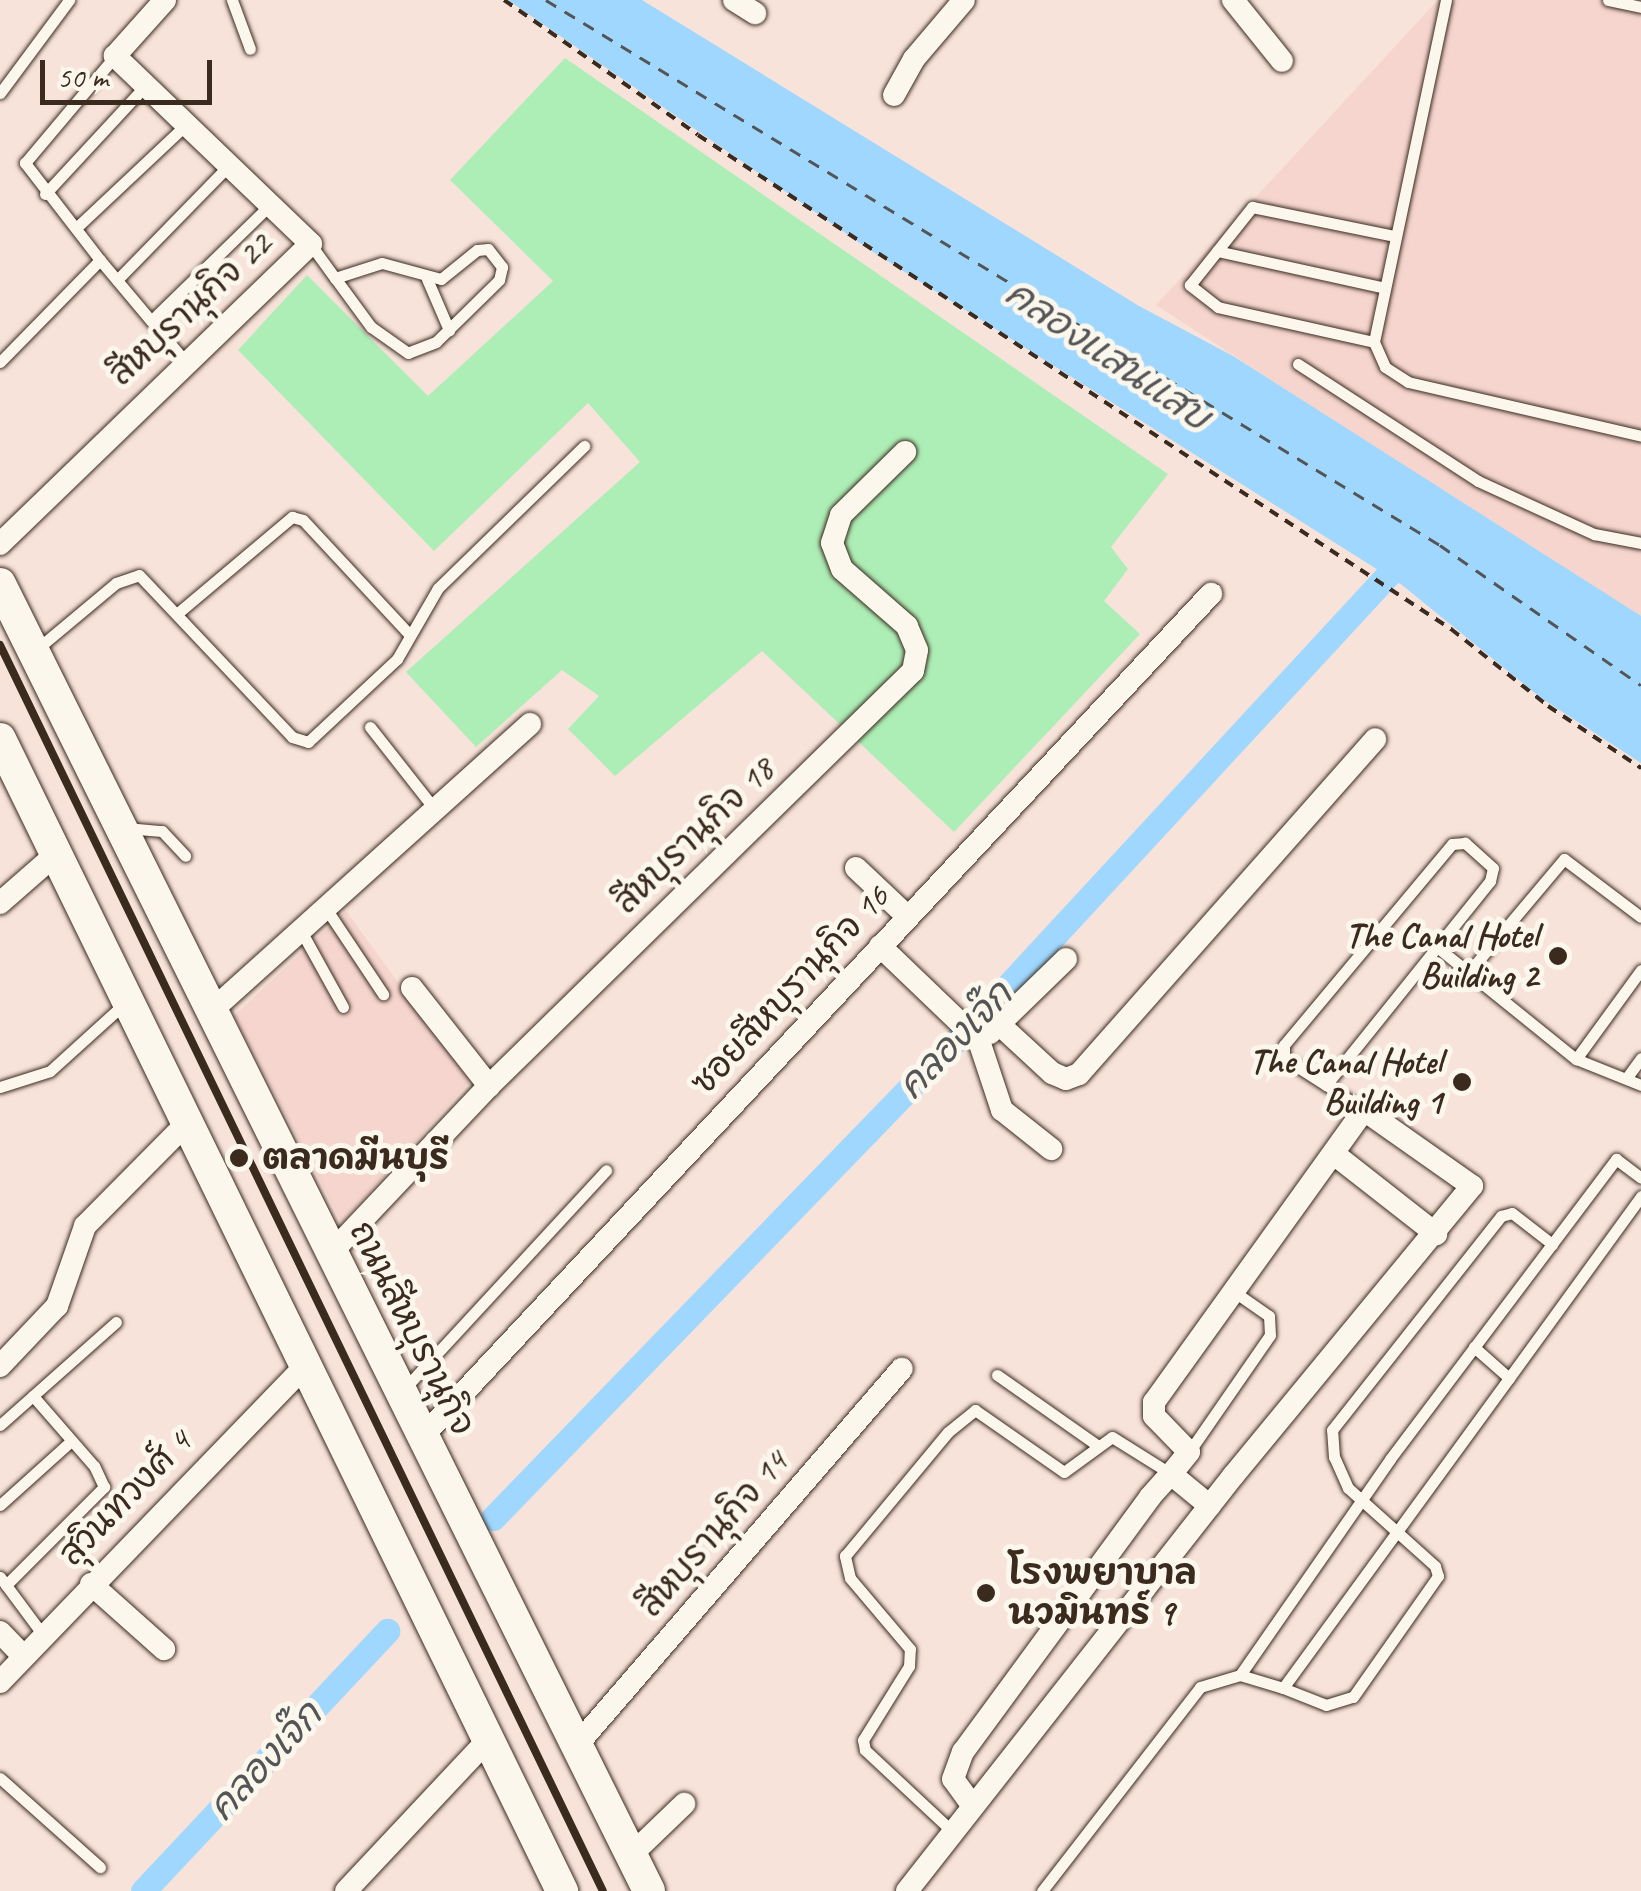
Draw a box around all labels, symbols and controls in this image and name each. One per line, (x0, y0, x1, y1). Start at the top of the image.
scale bar (45, 40, 218, 102)
text: 50 m (57, 58, 108, 96)
street label: สีหบุรานุกิจ 22 (100, 223, 280, 395)
water label: คลองแสนแสบ (997, 270, 1219, 440)
street label: สีหบุรานุกิจ 18 (605, 749, 783, 923)
street label: ซอยสีหบุรานุกิจ 16 (682, 876, 898, 1104)
place label: The Canal Hotel Building 2 (1345, 915, 1538, 997)
marker: The Canal Hotel Building 2 (1547, 945, 1569, 967)
water label: คลองเจ๊ก (888, 972, 1022, 1108)
place label: The Canal Hotel Building 1 (1249, 1041, 1442, 1123)
marker: The Canal Hotel Building 1 (1451, 1071, 1473, 1093)
place label: ตลาดมีนบุรี (262, 1137, 449, 1179)
marker: ตลาดมีนบุรี (226, 1145, 252, 1171)
street label: ถนนสีหบุรานุกิจ (340, 1214, 484, 1442)
street label: สุวินทวงศ์ 4 (50, 1421, 200, 1575)
street label: สีหบุรานุกิจ 14 (629, 1442, 797, 1626)
place label: โรงพยาบาล นวมินทร์ 9 (1008, 1552, 1197, 1634)
marker: โรงพยาบาล นวมินทร์ 9 (973, 1580, 999, 1606)
water label: คลองเจ๊ก (199, 1692, 331, 1830)

